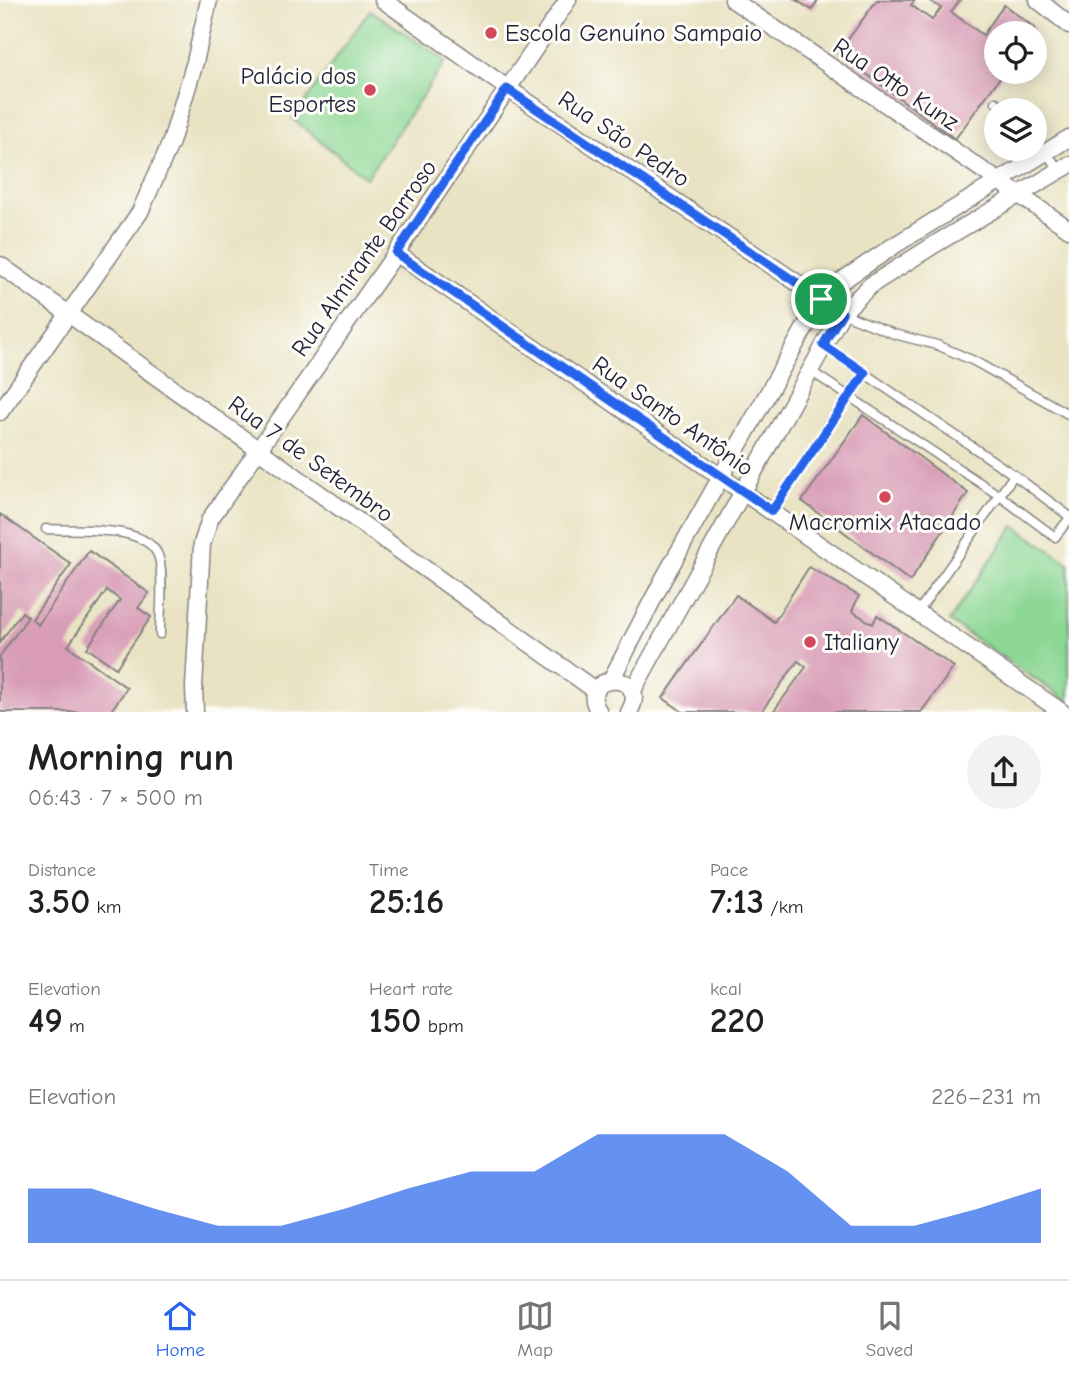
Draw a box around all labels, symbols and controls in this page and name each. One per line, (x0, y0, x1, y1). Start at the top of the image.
place label: Escola Genuíno Sampaio (505, 19, 762, 47)
map controls (984, 21, 1047, 161)
button: locate (984, 21, 1047, 84)
marker: Escola Genuíno Sampaio (483, 25, 499, 41)
street label: Rua Otto Kunz (828, 32, 965, 137)
place label: Palácio dos Esportes (241, 62, 356, 118)
marker: Palácio dos Esportes (362, 82, 378, 98)
street label: Rua São Pedro (553, 85, 695, 193)
button: layers (984, 98, 1047, 161)
street label: Rua Almirante Barroso (286, 154, 442, 362)
pin (791, 269, 851, 329)
icon: arrive (802, 280, 840, 318)
street label: Rua Santo Antônio (587, 350, 759, 482)
street label: Rua 7 de Setembro (223, 390, 399, 528)
marker: Macromix Atacado (877, 489, 893, 505)
place label: Macromix Atacado (789, 508, 981, 536)
place label: Italiany (824, 628, 899, 656)
marker: Italiany (802, 634, 818, 650)
button: share (967, 735, 1041, 809)
text: Morning run (28, 736, 234, 780)
text: 06:43 · 7 × 500 m (28, 784, 203, 811)
text: Distance (28, 859, 96, 881)
text: Time (369, 859, 408, 881)
text: Pace (710, 859, 748, 881)
text: 3.50 (28, 881, 90, 922)
text: 25:16 (369, 881, 444, 922)
text: 7:13 (710, 881, 764, 922)
text: km (90, 896, 121, 918)
text: /km (764, 896, 804, 918)
text: Elevation (28, 978, 101, 1000)
text: Heart rate (369, 978, 453, 1000)
text: kcal (710, 978, 742, 1000)
text: 49 (28, 1000, 63, 1041)
text: 150 (369, 1000, 421, 1041)
text: 220 (710, 1000, 765, 1041)
text: m (63, 1015, 85, 1037)
text: bpm (421, 1015, 464, 1037)
text: Elevation (28, 1083, 116, 1110)
text: 226–231 m (931, 1083, 1041, 1110)
tab: Home (156, 1297, 205, 1361)
tab: Map (516, 1297, 554, 1361)
tab: Saved (866, 1297, 913, 1361)

